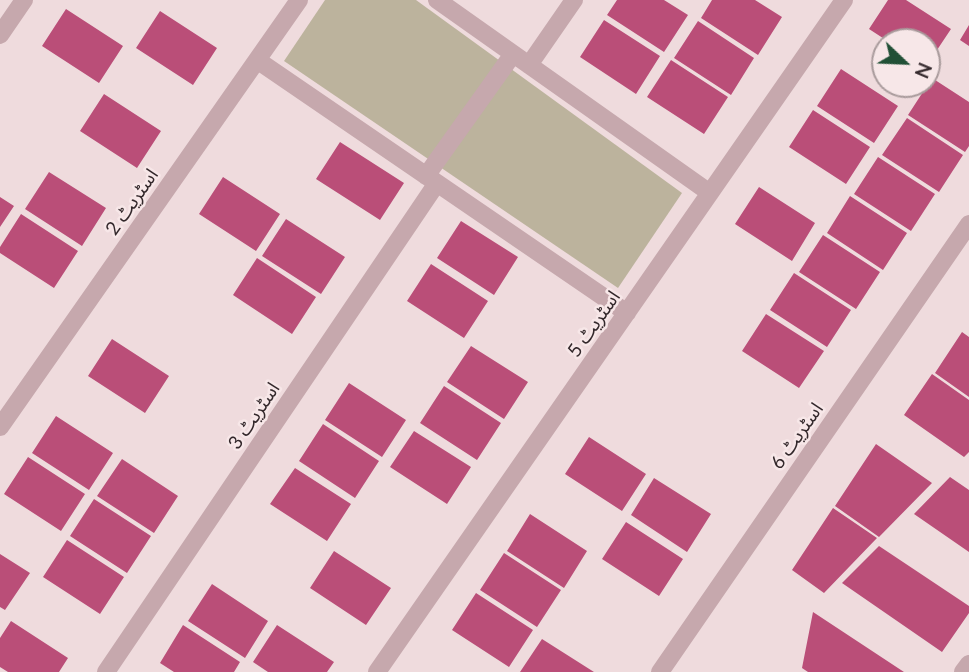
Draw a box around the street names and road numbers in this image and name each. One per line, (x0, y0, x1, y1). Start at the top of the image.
street label: اسٹریٹ 2 (101, 164, 163, 240)
street label: اسٹریٹ 5 (563, 286, 625, 362)
street label: اسٹریٹ 3 (223, 378, 285, 454)
street label: اسٹریٹ 6 (766, 398, 828, 474)

